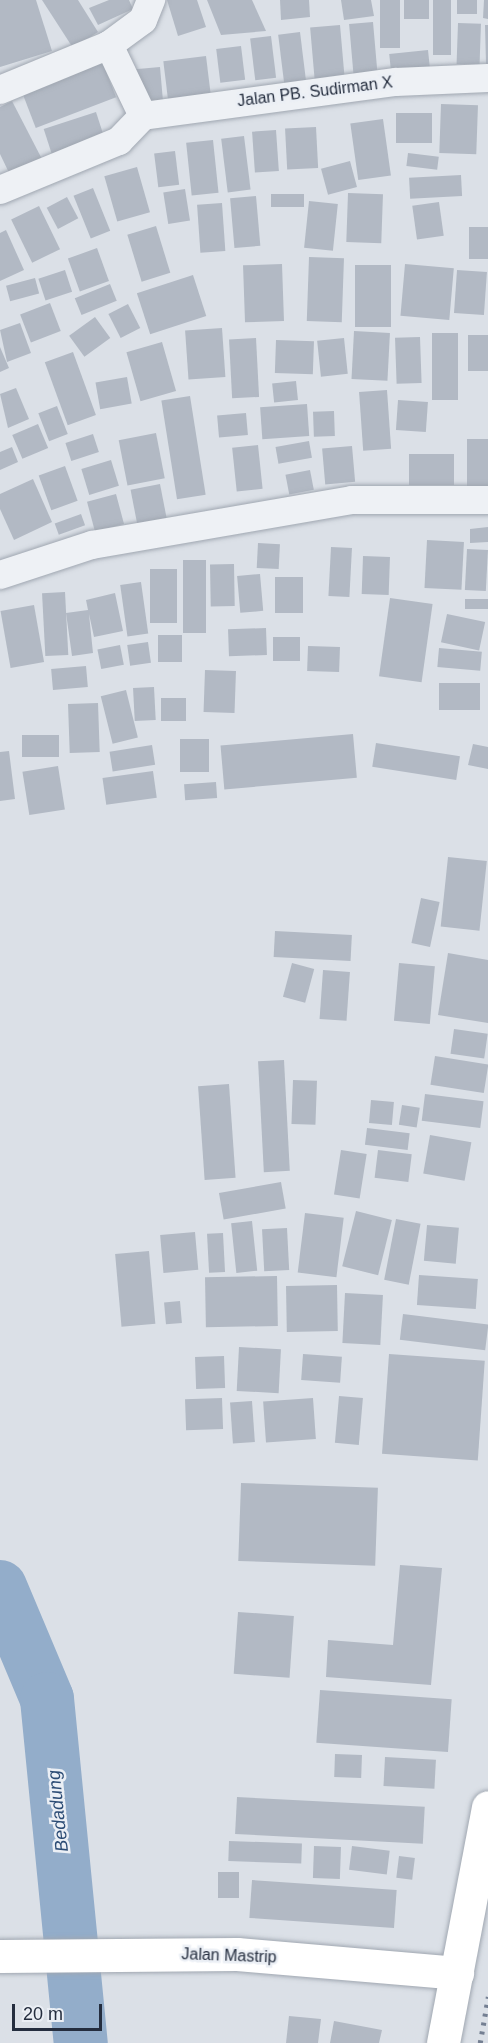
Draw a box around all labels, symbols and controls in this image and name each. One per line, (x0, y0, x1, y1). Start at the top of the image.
street label: Jalan PB. Sudirman X (236, 73, 394, 111)
water label: Bedadung (43, 1769, 73, 1853)
street label: Jalan Mastrip (181, 1945, 277, 1967)
scale bar (15, 1992, 105, 2030)
text: 20 m (23, 2004, 63, 2024)

